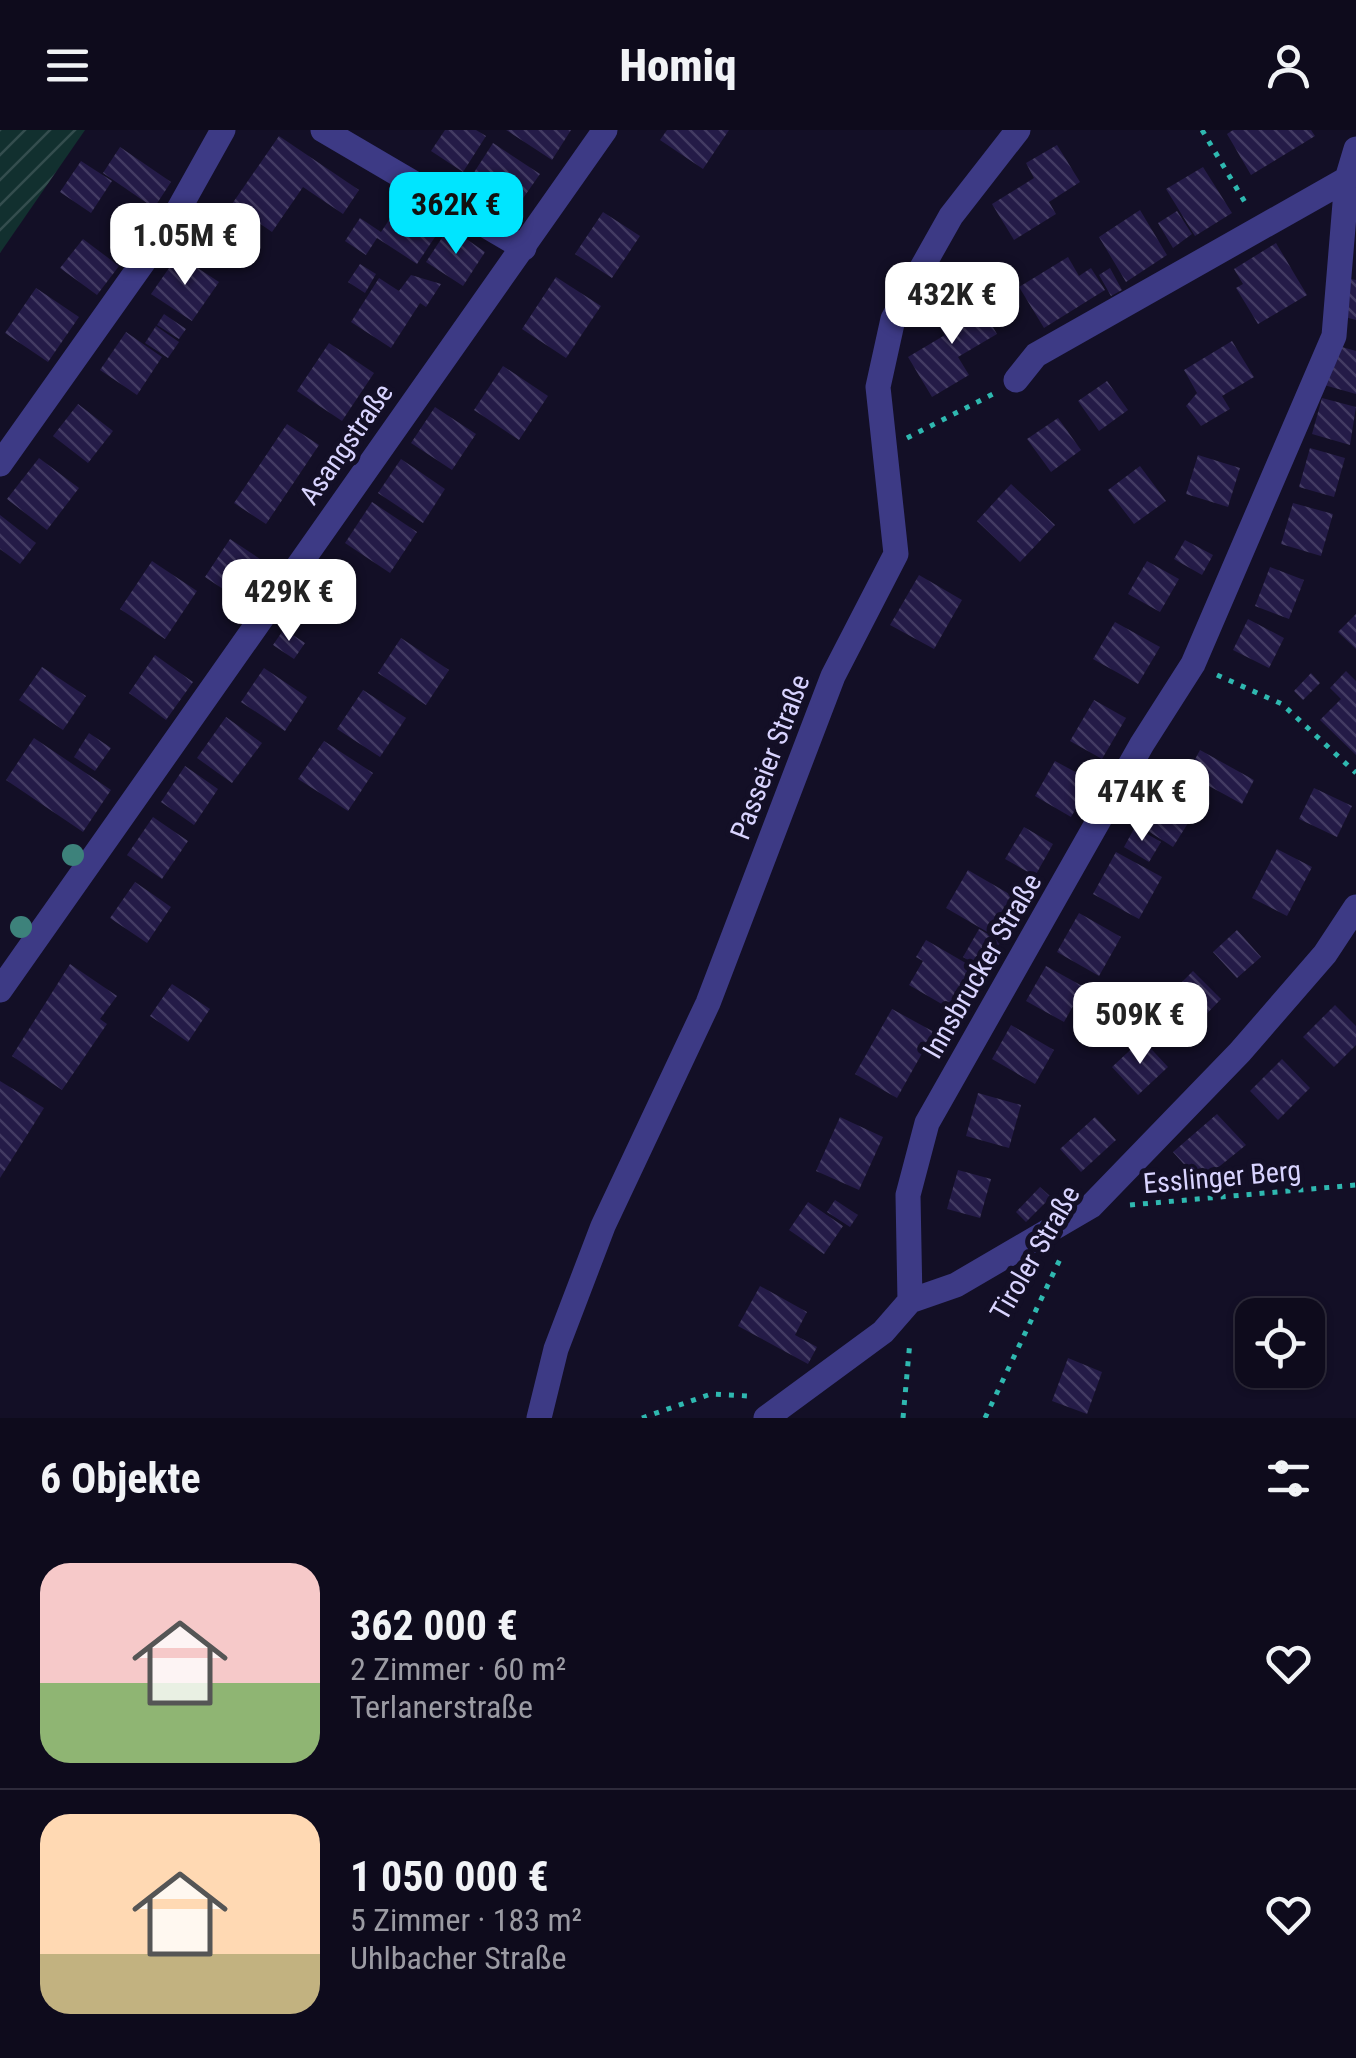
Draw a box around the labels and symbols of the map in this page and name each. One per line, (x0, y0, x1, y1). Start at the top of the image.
pin: 362K € (375, 172, 537, 257)
pin: 1.05M € (93, 203, 277, 288)
pin: 432K € (871, 262, 1033, 347)
street label: Asangstraße (292, 377, 400, 511)
pin: 429K € (208, 559, 370, 644)
street label: Passeier Straße (723, 670, 817, 844)
pin: 474K € (1061, 759, 1223, 844)
street label: Innsbrucker Straße (916, 868, 1048, 1064)
pin: 509K € (1059, 982, 1221, 1067)
street label: Esslinger Berg (1142, 1154, 1302, 1200)
street label: Tiroler Straße (983, 1180, 1087, 1326)

